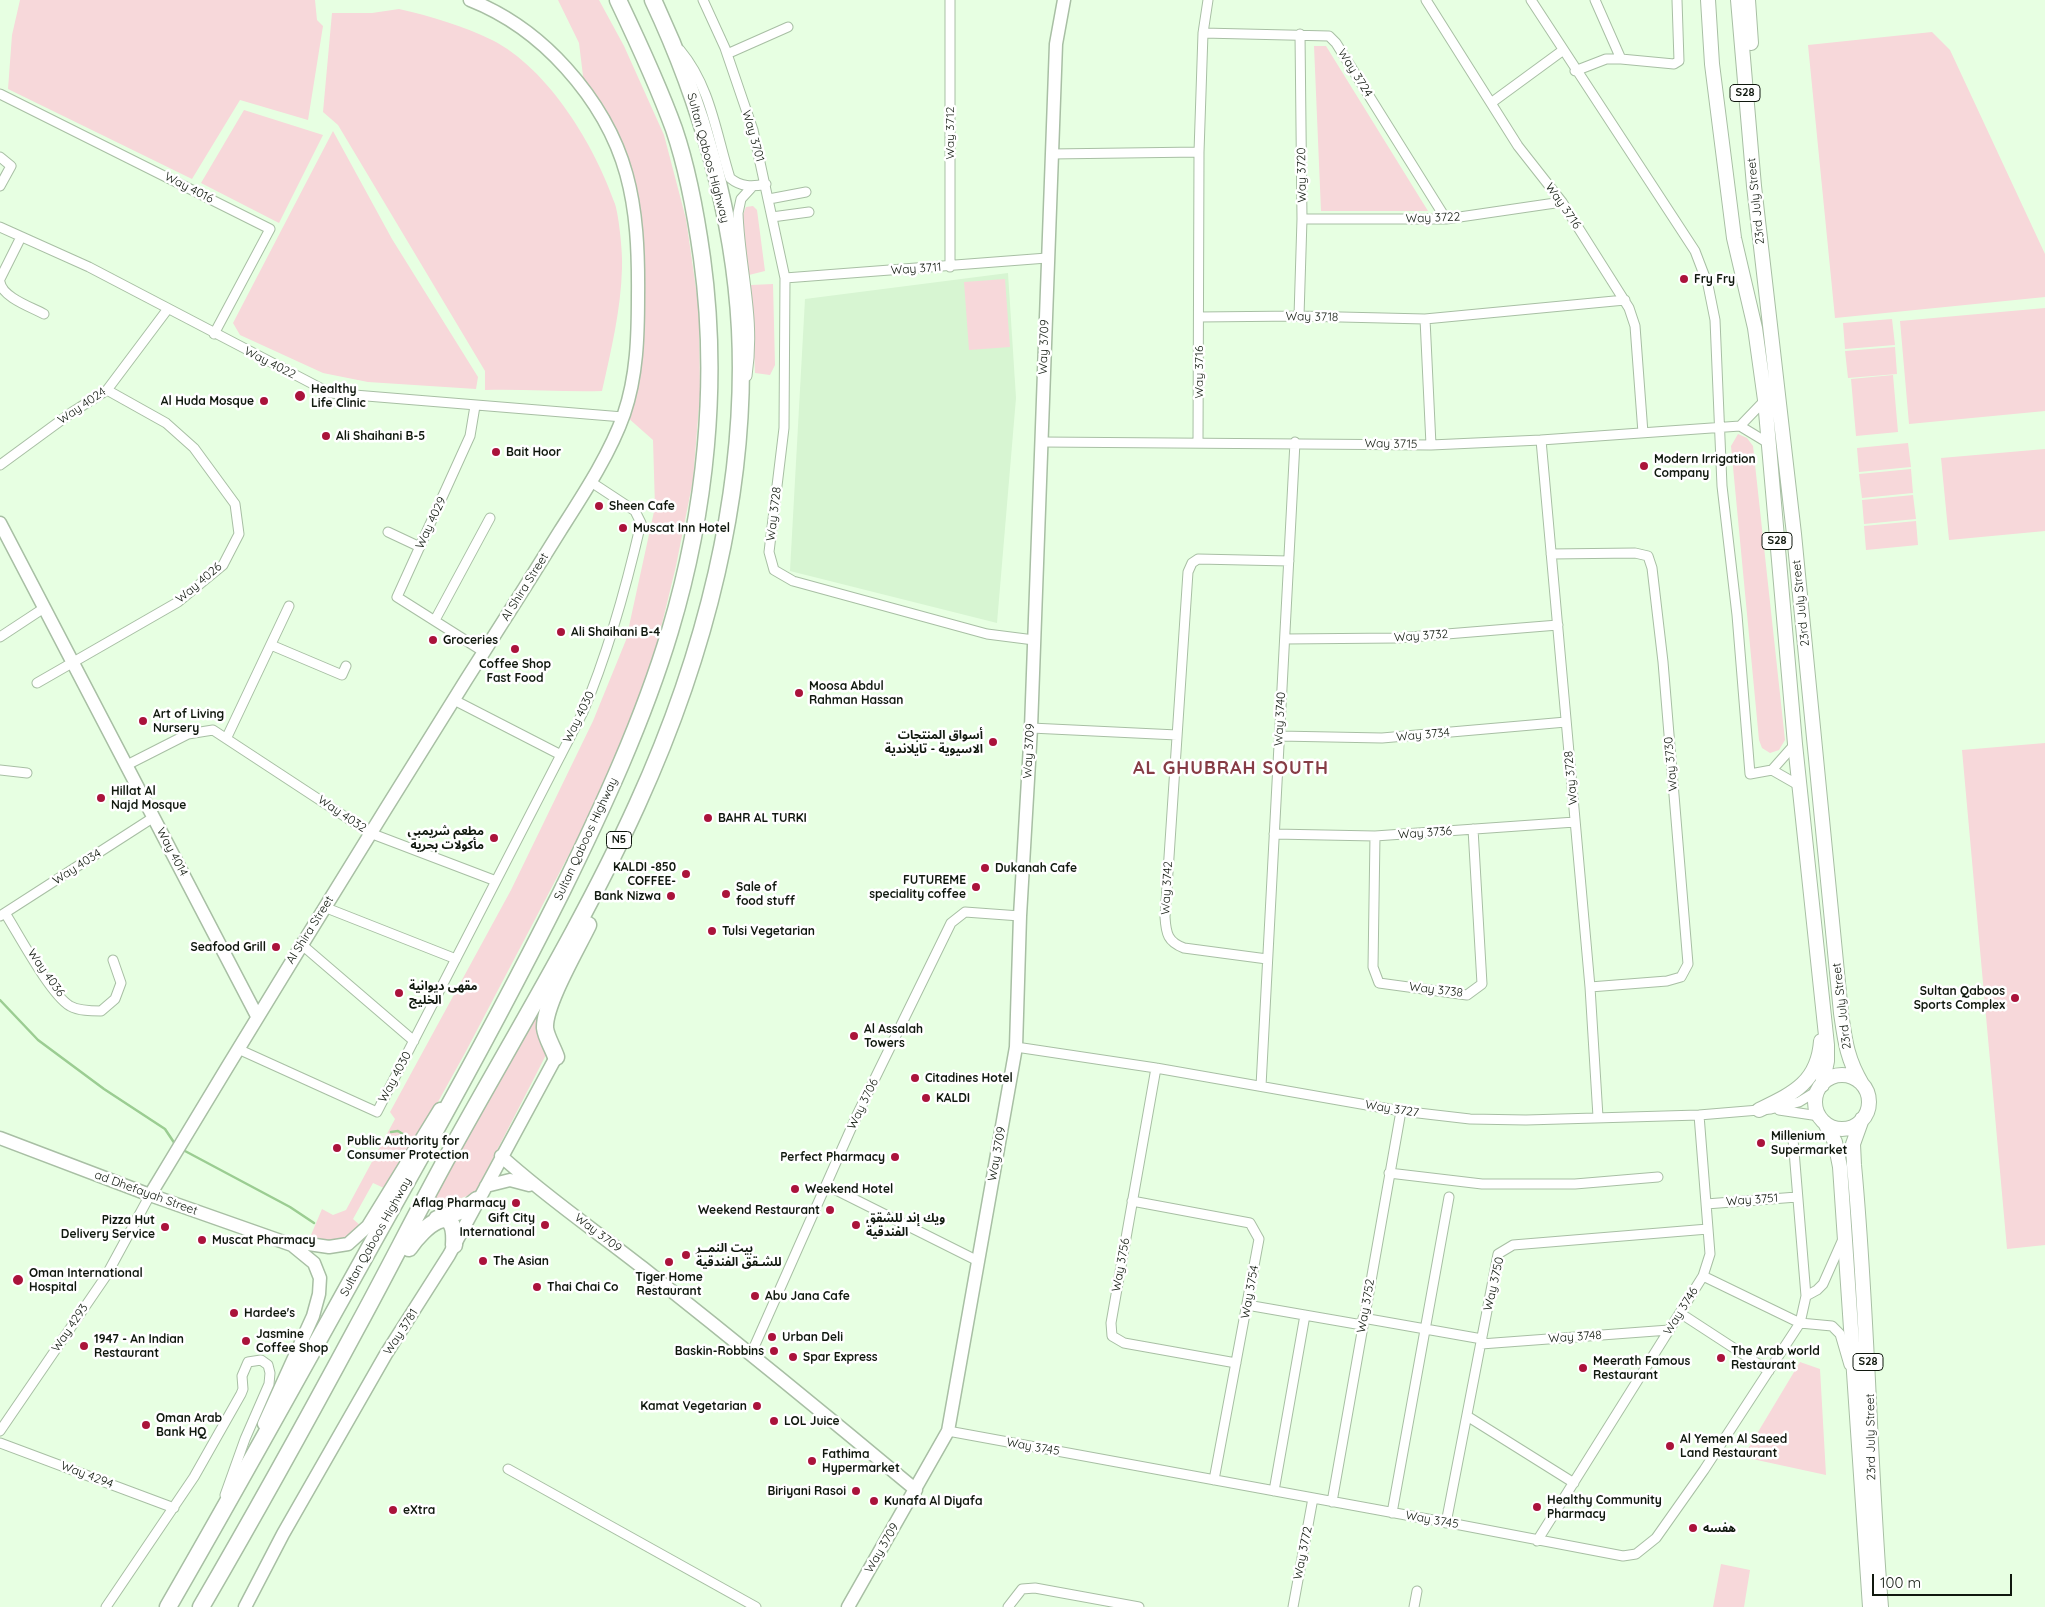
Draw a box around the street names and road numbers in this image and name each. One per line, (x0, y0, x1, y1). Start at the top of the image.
street label: Way 3724 (1335, 46, 1375, 100)
road number: S28 (1730, 85, 1760, 102)
street label: Sultan Qaboos Highway (684, 92, 732, 224)
street label: Way 3712 (943, 107, 957, 159)
street label: Way 3701 (739, 109, 767, 163)
street label: Way 3720 (1294, 147, 1310, 203)
street label: 23rd July Street (1744, 157, 1768, 245)
street label: Way 4016 (162, 170, 216, 206)
street label: Way 3716 (1542, 180, 1584, 232)
street label: Way 3722 (1405, 210, 1461, 226)
street label: Way 3711 (890, 260, 942, 278)
street label: Way 3718 (1285, 309, 1339, 325)
street label: Way 3709 (1036, 319, 1052, 375)
street label: Way 4022 (242, 344, 298, 382)
street label: Way 3716 (1192, 346, 1206, 398)
street label: Way 4024 (55, 385, 109, 427)
street label: Way 3715 (1364, 436, 1418, 452)
street label: Way 3728 (764, 486, 784, 542)
street label: Way 4029 (413, 495, 449, 551)
road number: S28 (1762, 532, 1792, 550)
street label: Al Shira Street (498, 550, 552, 624)
street label: 23rd July Street (1789, 559, 1813, 647)
street label: Way 4026 (173, 560, 225, 606)
street label: Way 3732 (1393, 627, 1449, 645)
street label: Way 4030 (560, 689, 598, 745)
street label: Way 3740 (1271, 692, 1289, 746)
street label: Way 3709 (1020, 723, 1038, 779)
street label: Way 3734 (1396, 725, 1450, 745)
street label: Way 3730 (1661, 736, 1681, 792)
street label: Way 3728 (1561, 750, 1581, 806)
street label: Sultan Qaboos Highway (551, 775, 621, 903)
street label: Way 4032 (315, 793, 369, 835)
street label: Way 3736 (1398, 824, 1452, 842)
street label: Way 4014 (153, 825, 191, 879)
road number: N5 (606, 832, 632, 848)
street label: Way 4034 (50, 846, 104, 888)
street label: Way 3742 (1158, 861, 1176, 915)
street label: Al Shira Street (283, 893, 337, 967)
street label: Way 4036 (24, 946, 68, 1000)
street label: 23rd July Street (1830, 962, 1854, 1050)
street label: Way 3738 (1408, 980, 1464, 1000)
street label: Way 4030 (376, 1049, 414, 1105)
street label: Way 3706 (844, 1076, 882, 1132)
street label: Way 3727 (1364, 1098, 1420, 1120)
street label: Way 3709 (985, 1126, 1009, 1182)
street label: ad Dhefayah Street (93, 1168, 199, 1218)
street label: Sultan Qaboos Highway (337, 1175, 415, 1299)
street label: Way 3751 (1725, 1191, 1779, 1209)
street label: Way 3709 (572, 1211, 624, 1255)
street label: Way 3756 (1109, 1237, 1133, 1293)
street label: Way 3750 (1481, 1256, 1507, 1312)
street label: Way 3754 (1238, 1264, 1262, 1320)
street label: Way 3752 (1354, 1278, 1378, 1334)
street label: Way 3746 (1661, 1284, 1701, 1338)
street label: Way 4293 (49, 1301, 91, 1355)
street label: Way 3781 (381, 1306, 421, 1358)
street label: Way 3748 (1548, 1328, 1602, 1346)
road number: S28 (1853, 1354, 1883, 1370)
street label: 23rd July Street (1863, 1393, 1879, 1481)
street label: Way 3745 (1005, 1435, 1061, 1459)
street label: Way 4294 (59, 1458, 115, 1492)
street label: Way 3745 (1404, 1508, 1460, 1532)
street label: Way 3709 (862, 1521, 902, 1575)
street label: Way 3772 (1291, 1525, 1315, 1581)

